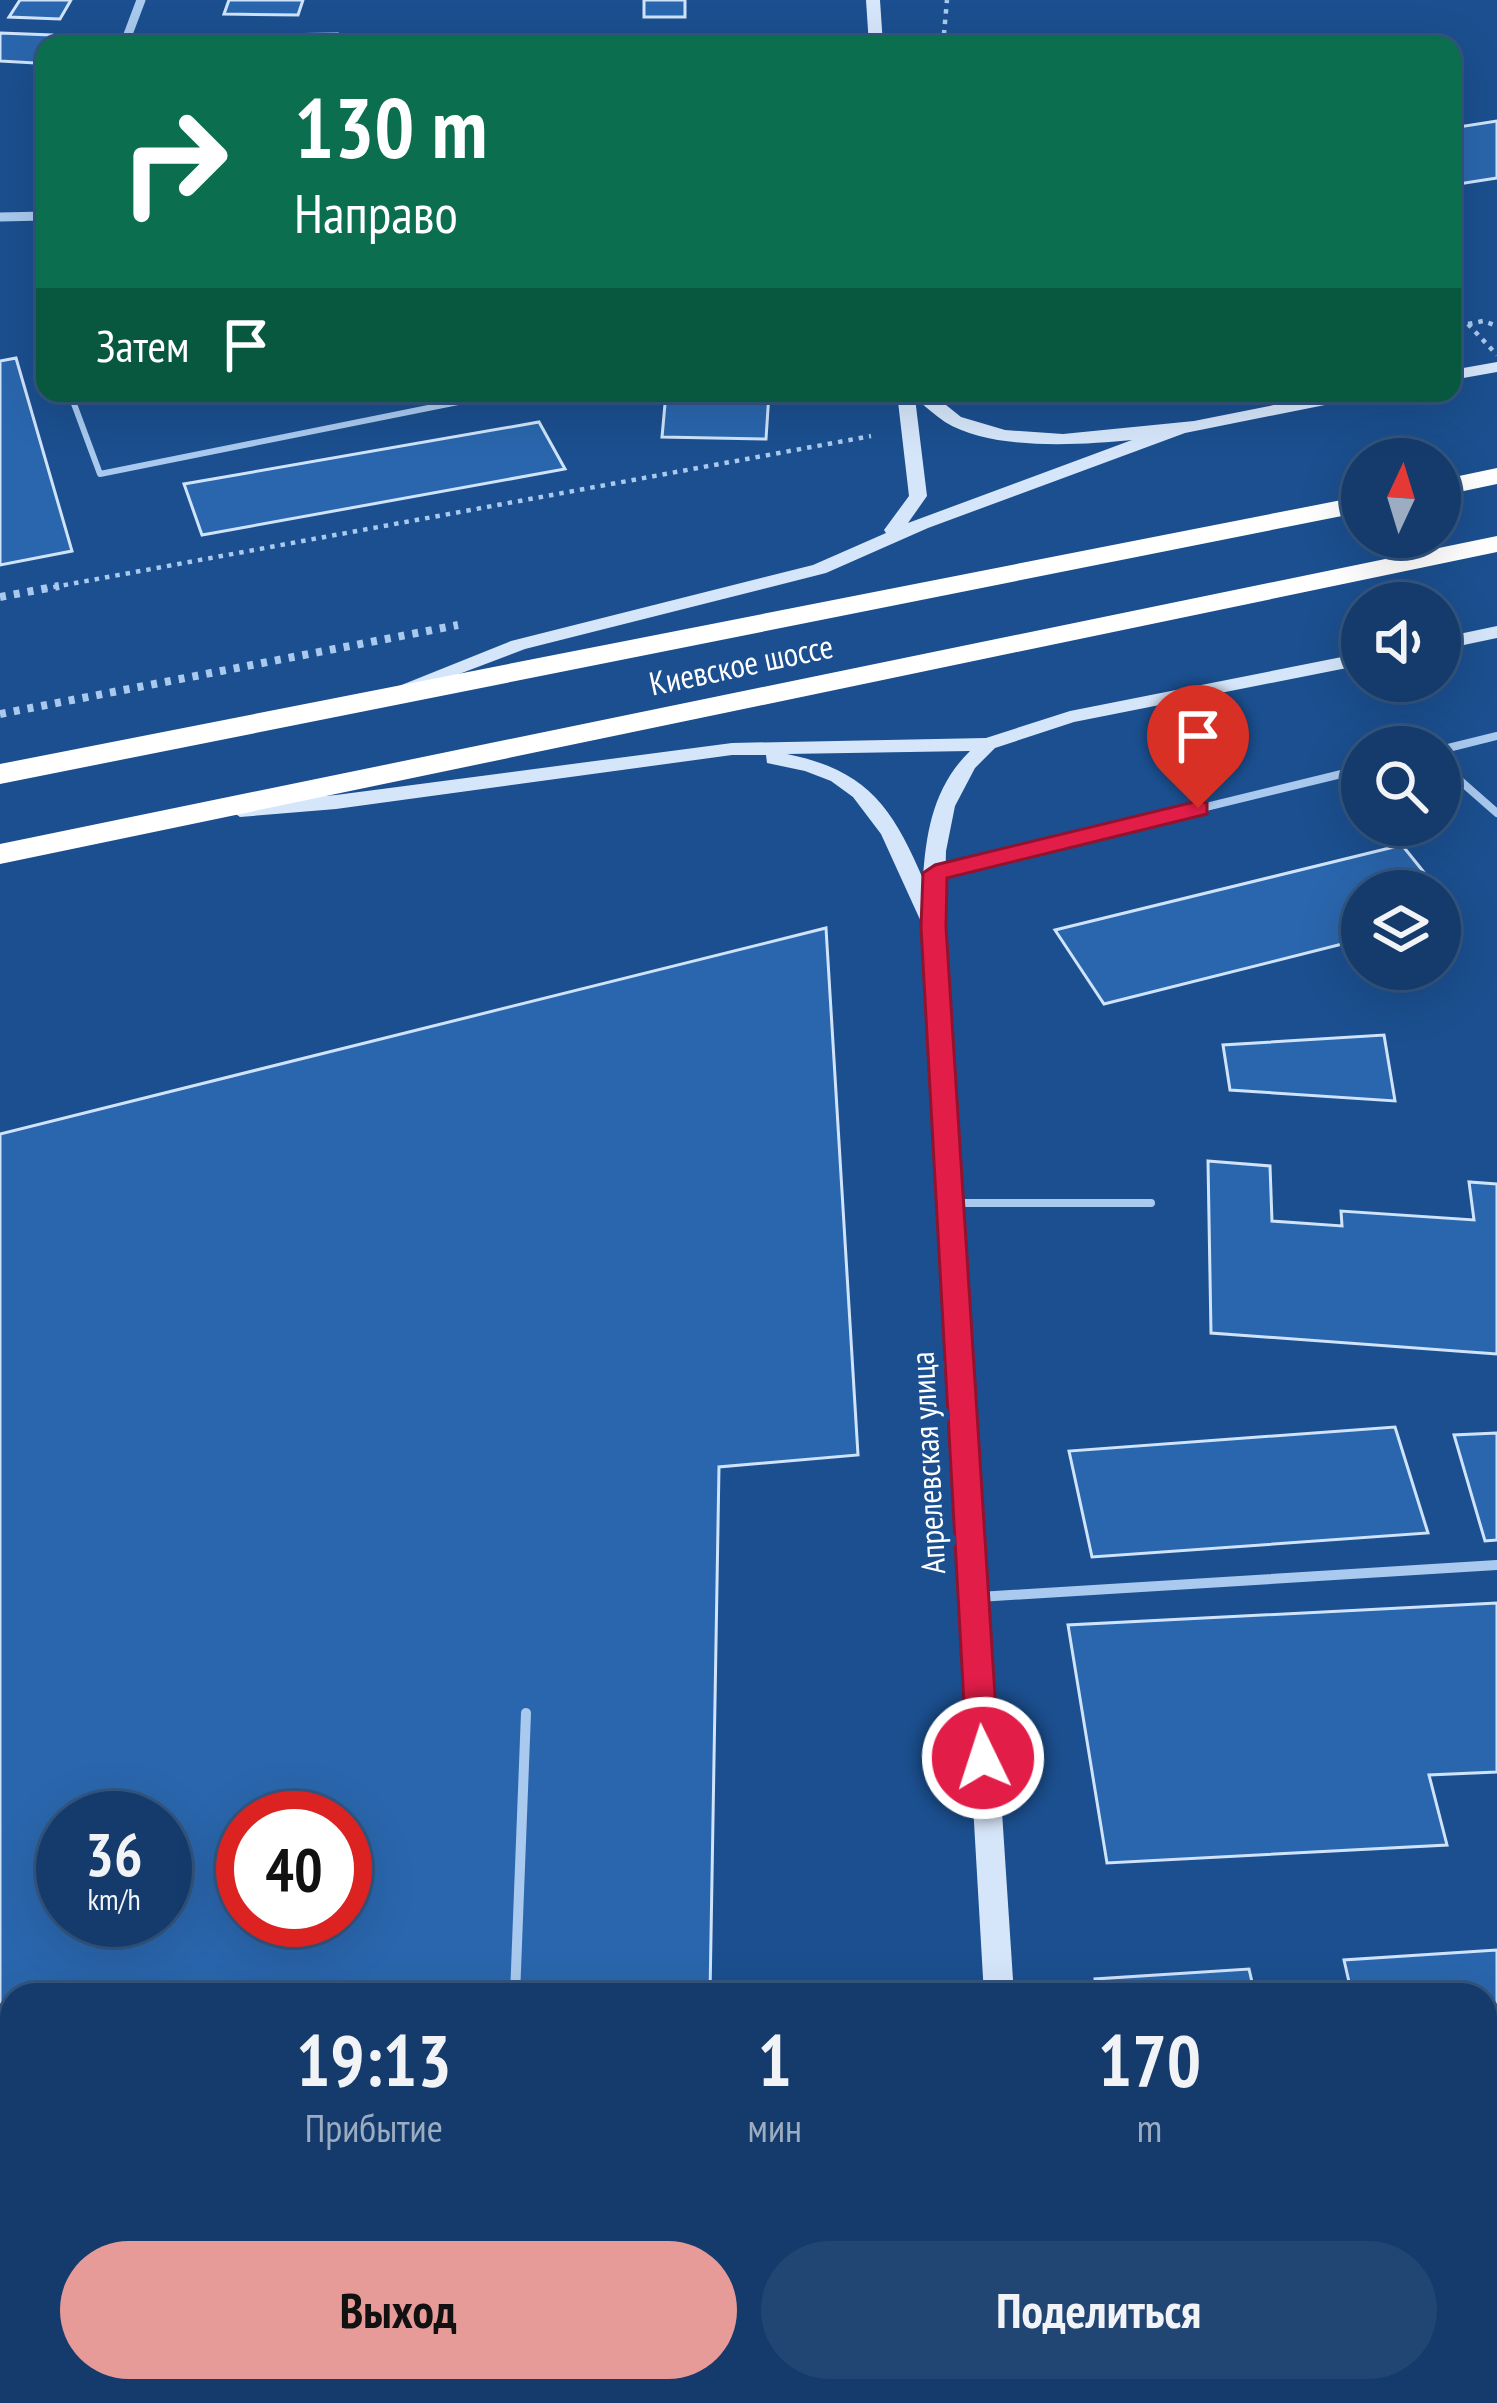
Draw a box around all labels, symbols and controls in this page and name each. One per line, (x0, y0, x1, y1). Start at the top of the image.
text: 130 m (294, 72, 487, 181)
icon: right (96, 84, 252, 240)
text: Направо (294, 178, 458, 248)
icon: arrive (213, 312, 279, 378)
text: Затем (96, 316, 189, 374)
north arrow (1341, 438, 1461, 558)
map controls (1341, 438, 1461, 990)
button: sound (1341, 582, 1461, 702)
street label: Киевское шоссе (645, 624, 837, 704)
pin (1147, 685, 1249, 808)
icon: arrive (1165, 703, 1231, 769)
button: search (1341, 726, 1461, 846)
button: layers (1341, 870, 1461, 990)
street label: Апрелевская улица (900, 1351, 954, 1575)
position arrow (920, 1695, 1046, 1821)
speed limit sign: 40 (216, 1791, 372, 1947)
text: 36 (85, 1815, 143, 1893)
text: km/h (87, 1879, 141, 1918)
text: 19:13 (296, 2013, 452, 2106)
text: 1 (758, 2013, 792, 2106)
text: 170 (1098, 2013, 1201, 2106)
text: Прибытие (305, 2102, 443, 2153)
text: мин (748, 2102, 802, 2153)
text: m (1137, 2102, 1162, 2153)
button: Выход (60, 2241, 737, 2379)
button: Поделиться (761, 2241, 1437, 2379)

